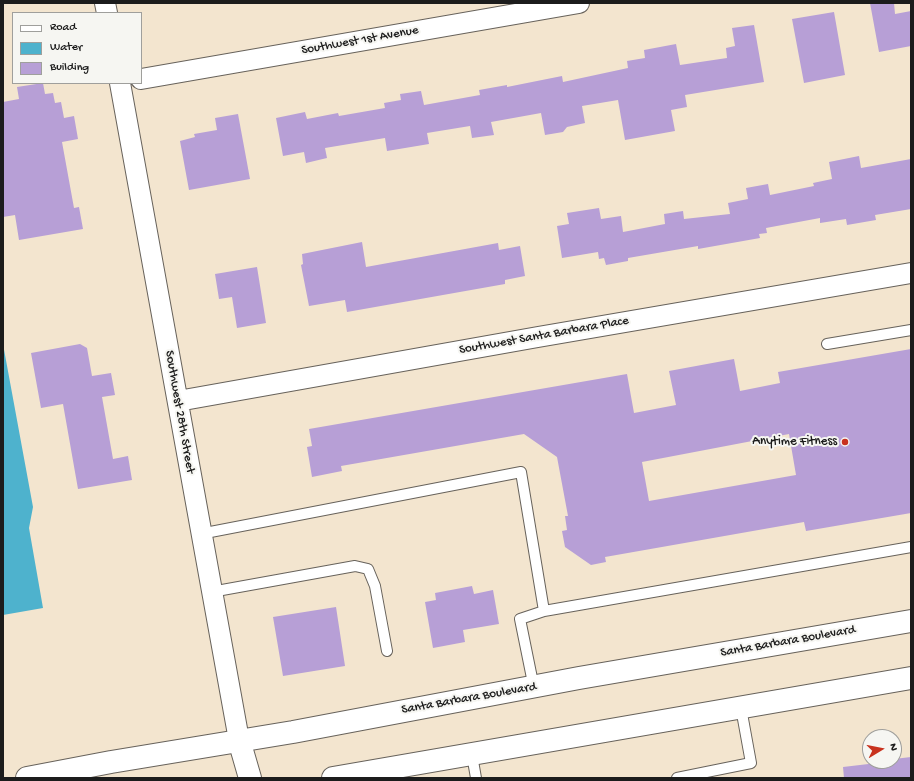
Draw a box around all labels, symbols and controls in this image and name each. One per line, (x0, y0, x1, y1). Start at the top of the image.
legend (12, 12, 142, 84)
text: Road (50, 21, 76, 35)
street label: Southwest 1st Avenue (300, 23, 420, 59)
text: Water (50, 41, 82, 55)
text: Building (50, 61, 89, 75)
street label: Southwest Santa Barbara Place (458, 313, 630, 359)
street label: Southwest 28th Street (160, 349, 198, 475)
place label: Anytime Fitness (752, 434, 837, 450)
marker: Anytime Fitness (840, 437, 850, 447)
street label: Santa Barbara Boulevard (719, 622, 857, 662)
street label: Santa Barbara Boulevard (400, 679, 538, 719)
north arrow (862, 729, 902, 769)
text: N (886, 743, 899, 752)

